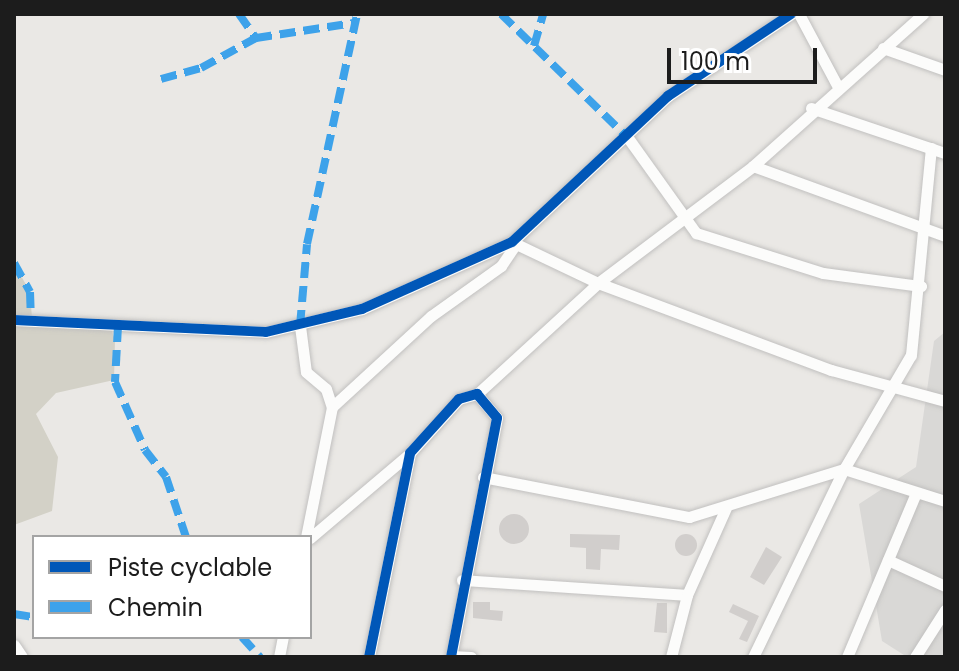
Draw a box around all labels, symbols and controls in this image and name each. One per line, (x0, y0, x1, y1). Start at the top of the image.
scale bar (671, 32, 821, 82)
text: 100 m (681, 45, 750, 78)
legend (32, 535, 312, 639)
text: Piste cyclable (108, 551, 272, 584)
text: Chemin (108, 591, 203, 624)

